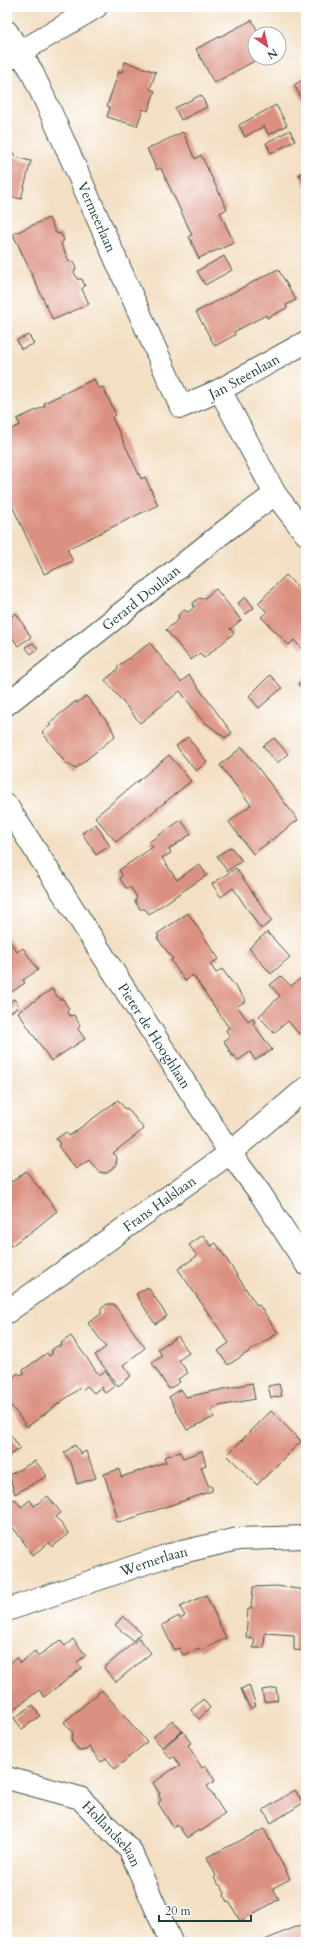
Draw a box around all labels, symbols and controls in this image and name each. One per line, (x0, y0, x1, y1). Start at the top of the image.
north arrow (247, 26, 287, 66)
text: N (264, 45, 280, 63)
street label: Vermeerlaan (73, 179, 120, 255)
street label: Jan Steenlaan (204, 350, 283, 405)
street label: Gerard Doulaan (98, 561, 184, 635)
street label: Pieter de Hooghlaan (113, 980, 195, 1092)
street label: Frans Halslaan (119, 1171, 200, 1236)
street label: Wernerlaan (117, 1542, 190, 1581)
street label: Hollandselaan (78, 1797, 145, 1870)
scale bar (159, 1897, 251, 1923)
text: 20 m (165, 1903, 192, 1919)

